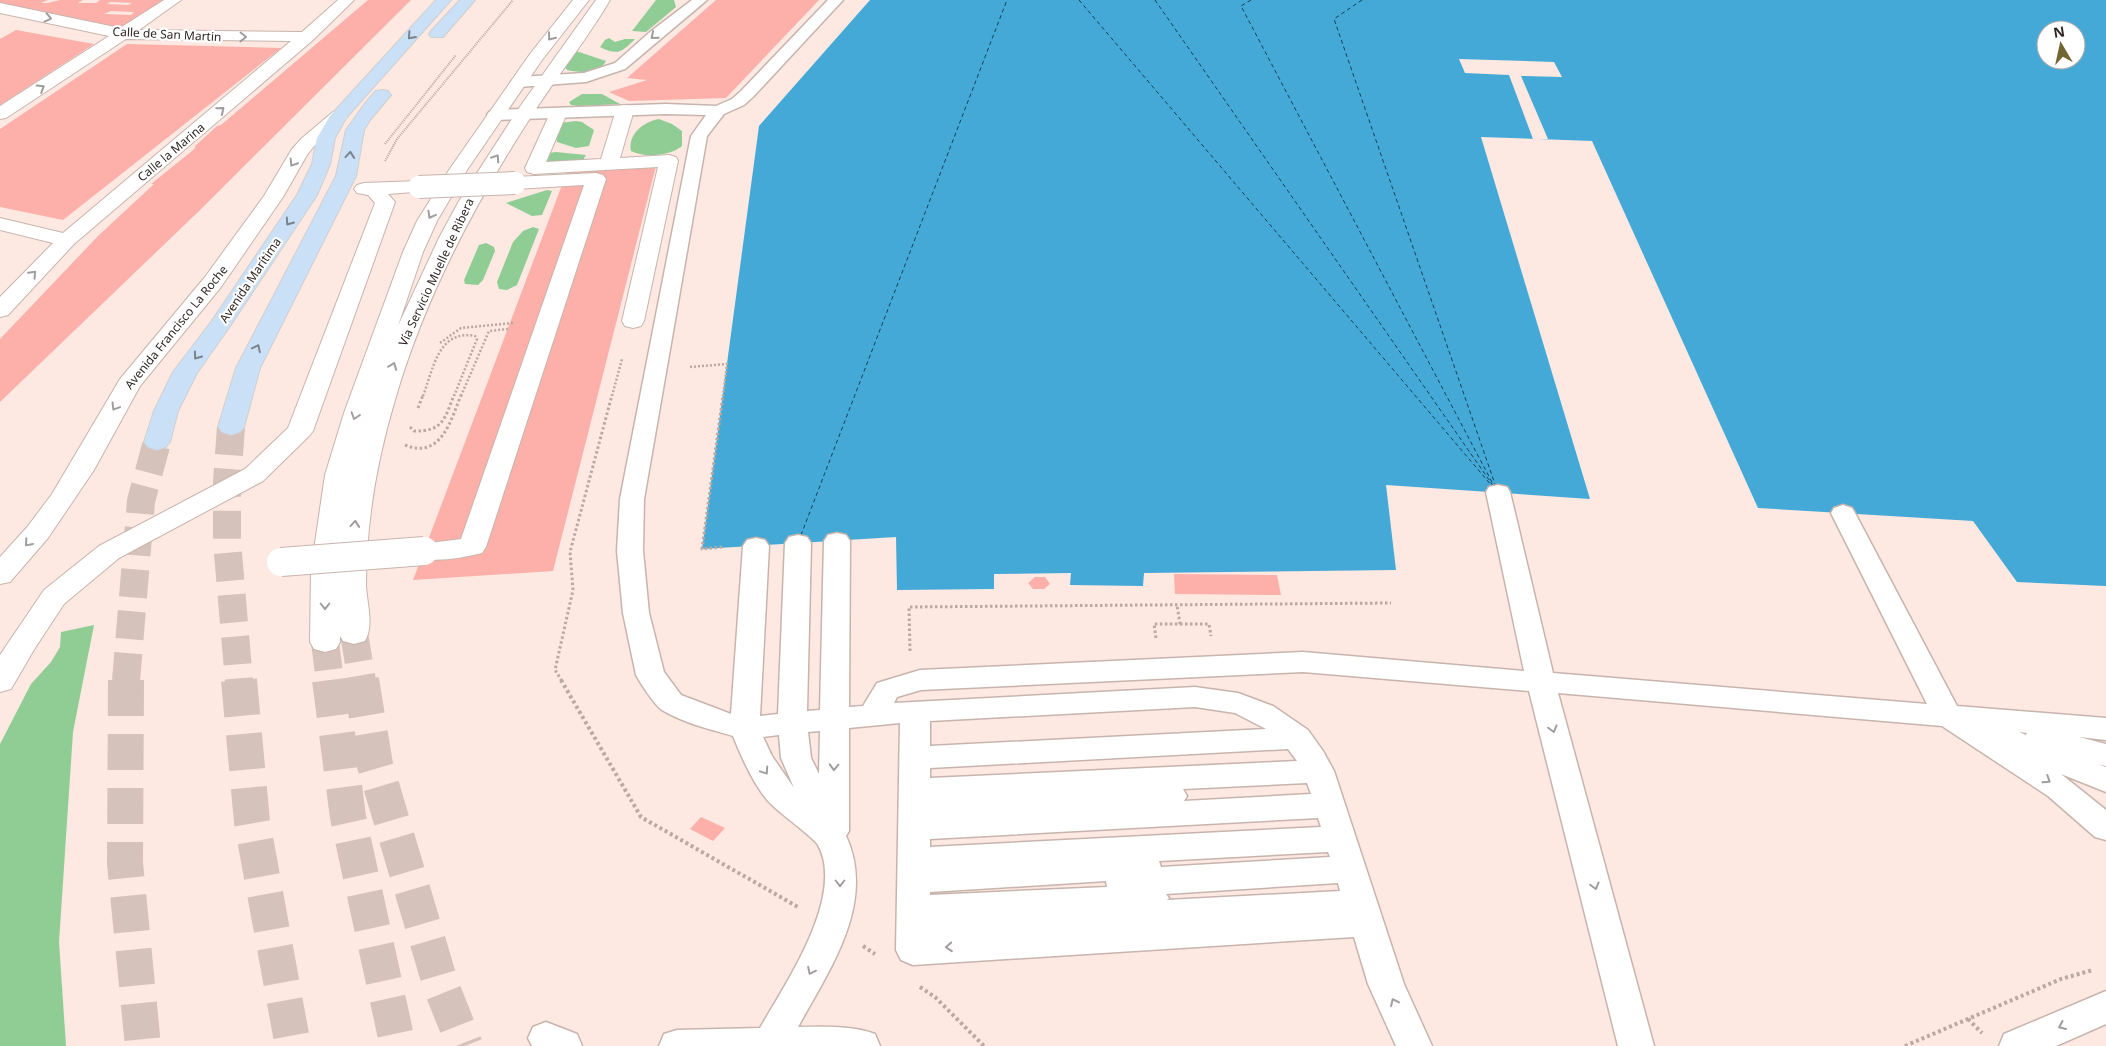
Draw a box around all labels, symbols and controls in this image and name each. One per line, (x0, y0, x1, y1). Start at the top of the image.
one-way arrow (43, 12, 52, 23)
north arrow (2036, 20, 2086, 70)
text: N (2052, 21, 2066, 42)
street label: Calle de San Martin (112, 23, 222, 45)
one-way arrow (408, 31, 417, 40)
one-way arrow (548, 31, 557, 41)
one-way arrow (650, 31, 659, 40)
one-way arrow (240, 32, 248, 42)
one-way arrow (36, 85, 45, 95)
one-way arrow (216, 106, 225, 115)
street label: Calle la Marina (134, 119, 208, 185)
one-way arrow (344, 151, 355, 159)
one-way arrow (489, 155, 499, 164)
one-way arrow (289, 157, 299, 166)
street label: Vía Servicio Muelle de Ribera (394, 195, 478, 349)
one-way arrow (427, 209, 437, 218)
one-way arrow (286, 216, 295, 225)
street label: Avenida Marítima (215, 234, 285, 326)
street label: Avenida Francisco La Roche (121, 261, 231, 393)
one-way arrow (27, 271, 36, 280)
one-way arrow (251, 344, 261, 353)
one-way arrow (194, 350, 202, 359)
one-way arrow (387, 363, 397, 371)
one-way arrow (112, 401, 122, 410)
one-way arrow (351, 411, 361, 419)
one-way arrow (349, 520, 360, 528)
one-way arrow (25, 538, 34, 547)
one-way arrow (320, 602, 330, 610)
one-way arrow (1548, 724, 1558, 732)
one-way arrow (829, 763, 840, 771)
one-way arrow (759, 766, 768, 775)
one-way arrow (2041, 774, 2051, 783)
one-way arrow (835, 880, 845, 887)
one-way arrow (1589, 882, 1599, 890)
one-way arrow (945, 942, 953, 953)
one-way arrow (807, 965, 817, 974)
one-way arrow (1389, 998, 1400, 1007)
one-way arrow (2058, 1020, 2067, 1031)

